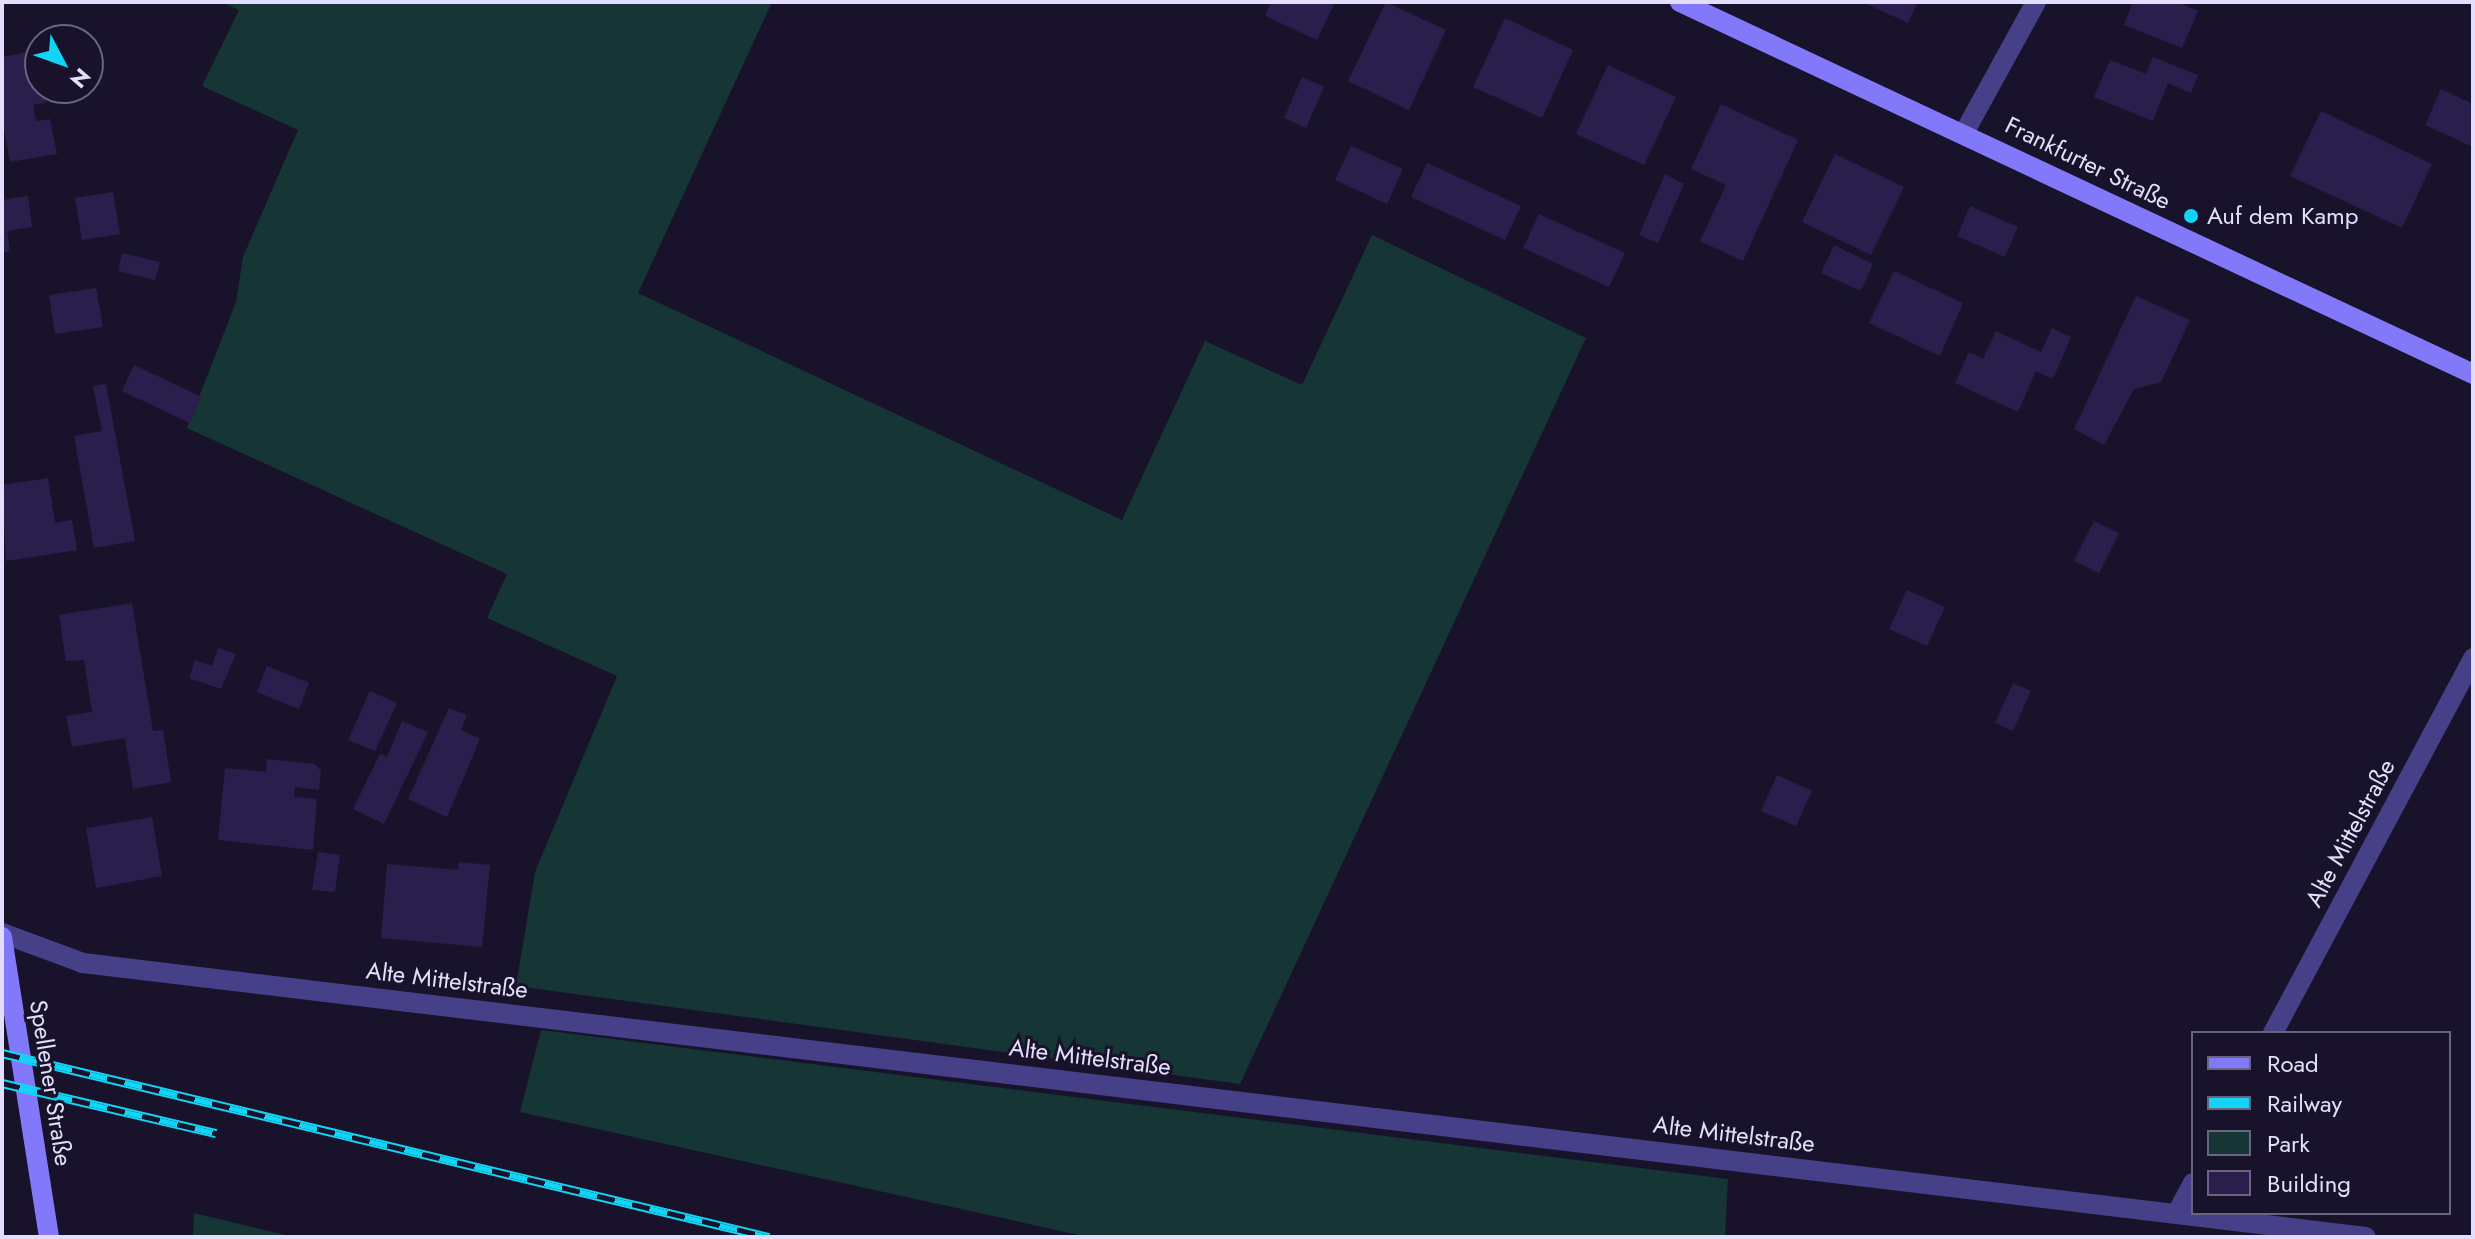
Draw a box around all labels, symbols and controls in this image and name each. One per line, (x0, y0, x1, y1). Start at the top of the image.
north arrow (24, 24, 104, 104)
text: N (63, 61, 98, 96)
street label: Frankfurter Straße (2001, 111, 2175, 215)
place label: Auf dem Kamp (2207, 202, 2358, 230)
marker: Auf dem Kamp (2182, 207, 2200, 225)
street label: Alte Mittelstraße (2299, 754, 2401, 912)
street label: Alte Mittelstraße (364, 956, 530, 1004)
street label: Spellener Straße (24, 998, 78, 1168)
legend (2191, 1031, 2451, 1215)
street label: Alte Mittelstraße (1007, 1033, 1173, 1081)
text: Road (2267, 1046, 2319, 1081)
text: Railway (2267, 1086, 2342, 1121)
street label: Alte Mittelstraße (1651, 1110, 1817, 1158)
text: Park (2267, 1126, 2310, 1161)
text: Building (2267, 1166, 2351, 1201)

